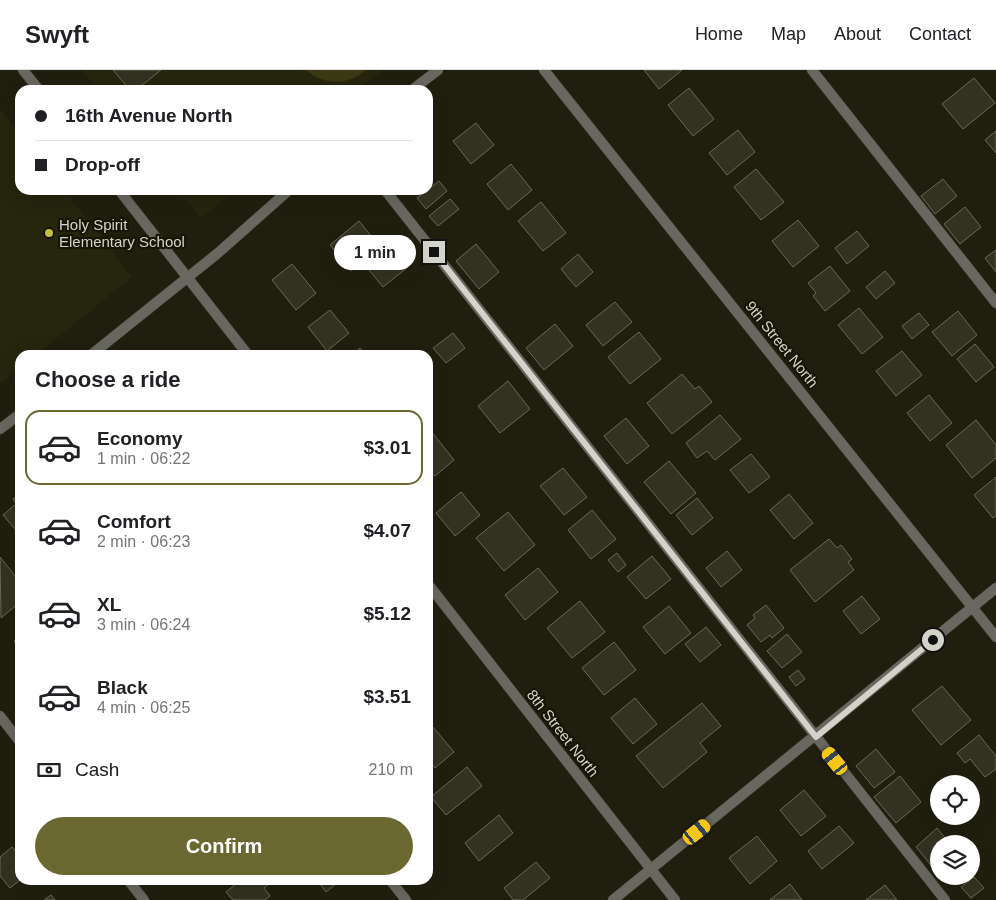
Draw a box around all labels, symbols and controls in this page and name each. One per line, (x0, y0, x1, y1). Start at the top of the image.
text: Swyft (25, 21, 89, 48)
text: Home (695, 24, 743, 44)
text: Map (771, 24, 806, 44)
text: About (834, 24, 881, 44)
text: Contact (909, 24, 971, 44)
text: 16th Avenue North (65, 105, 233, 126)
text: Drop-off (65, 154, 140, 175)
place label: Holy Spirit Elementary School (59, 216, 185, 250)
marker: Holy Spirit Elementary School (43, 227, 55, 239)
callout: 1 min (334, 234, 416, 270)
route end (423, 241, 445, 263)
text: 1 min (354, 244, 396, 261)
street label: 9th Street North (742, 298, 822, 390)
text: Choose a ride (35, 367, 180, 392)
icon: car (37, 425, 82, 470)
text: Economy (97, 428, 183, 449)
text: $3.01 (363, 437, 411, 458)
text: 1 min · 06:22 (97, 450, 190, 467)
icon: car (37, 508, 82, 553)
text: Comfort (97, 511, 171, 532)
text: $4.07 (363, 520, 411, 541)
text: 2 min · 06:23 (97, 533, 190, 550)
icon: car (37, 591, 82, 636)
text: XL (97, 594, 121, 615)
text: $5.12 (363, 603, 411, 624)
text: 3 min · 06:24 (97, 616, 190, 633)
route start (922, 629, 944, 651)
icon: car (37, 674, 82, 719)
text: Black (97, 677, 148, 698)
text: $3.51 (363, 686, 411, 707)
street label: 8th Street North (524, 686, 602, 780)
text: 4 min · 06:25 (97, 699, 190, 716)
car (819, 745, 850, 777)
icon: cash (35, 756, 63, 784)
text: Cash (75, 759, 119, 780)
text: 210 m (369, 761, 413, 778)
map controls (930, 775, 980, 885)
button: locate (930, 775, 980, 825)
button: Confirm (35, 817, 413, 875)
car (680, 817, 713, 847)
button: layers (930, 835, 980, 885)

